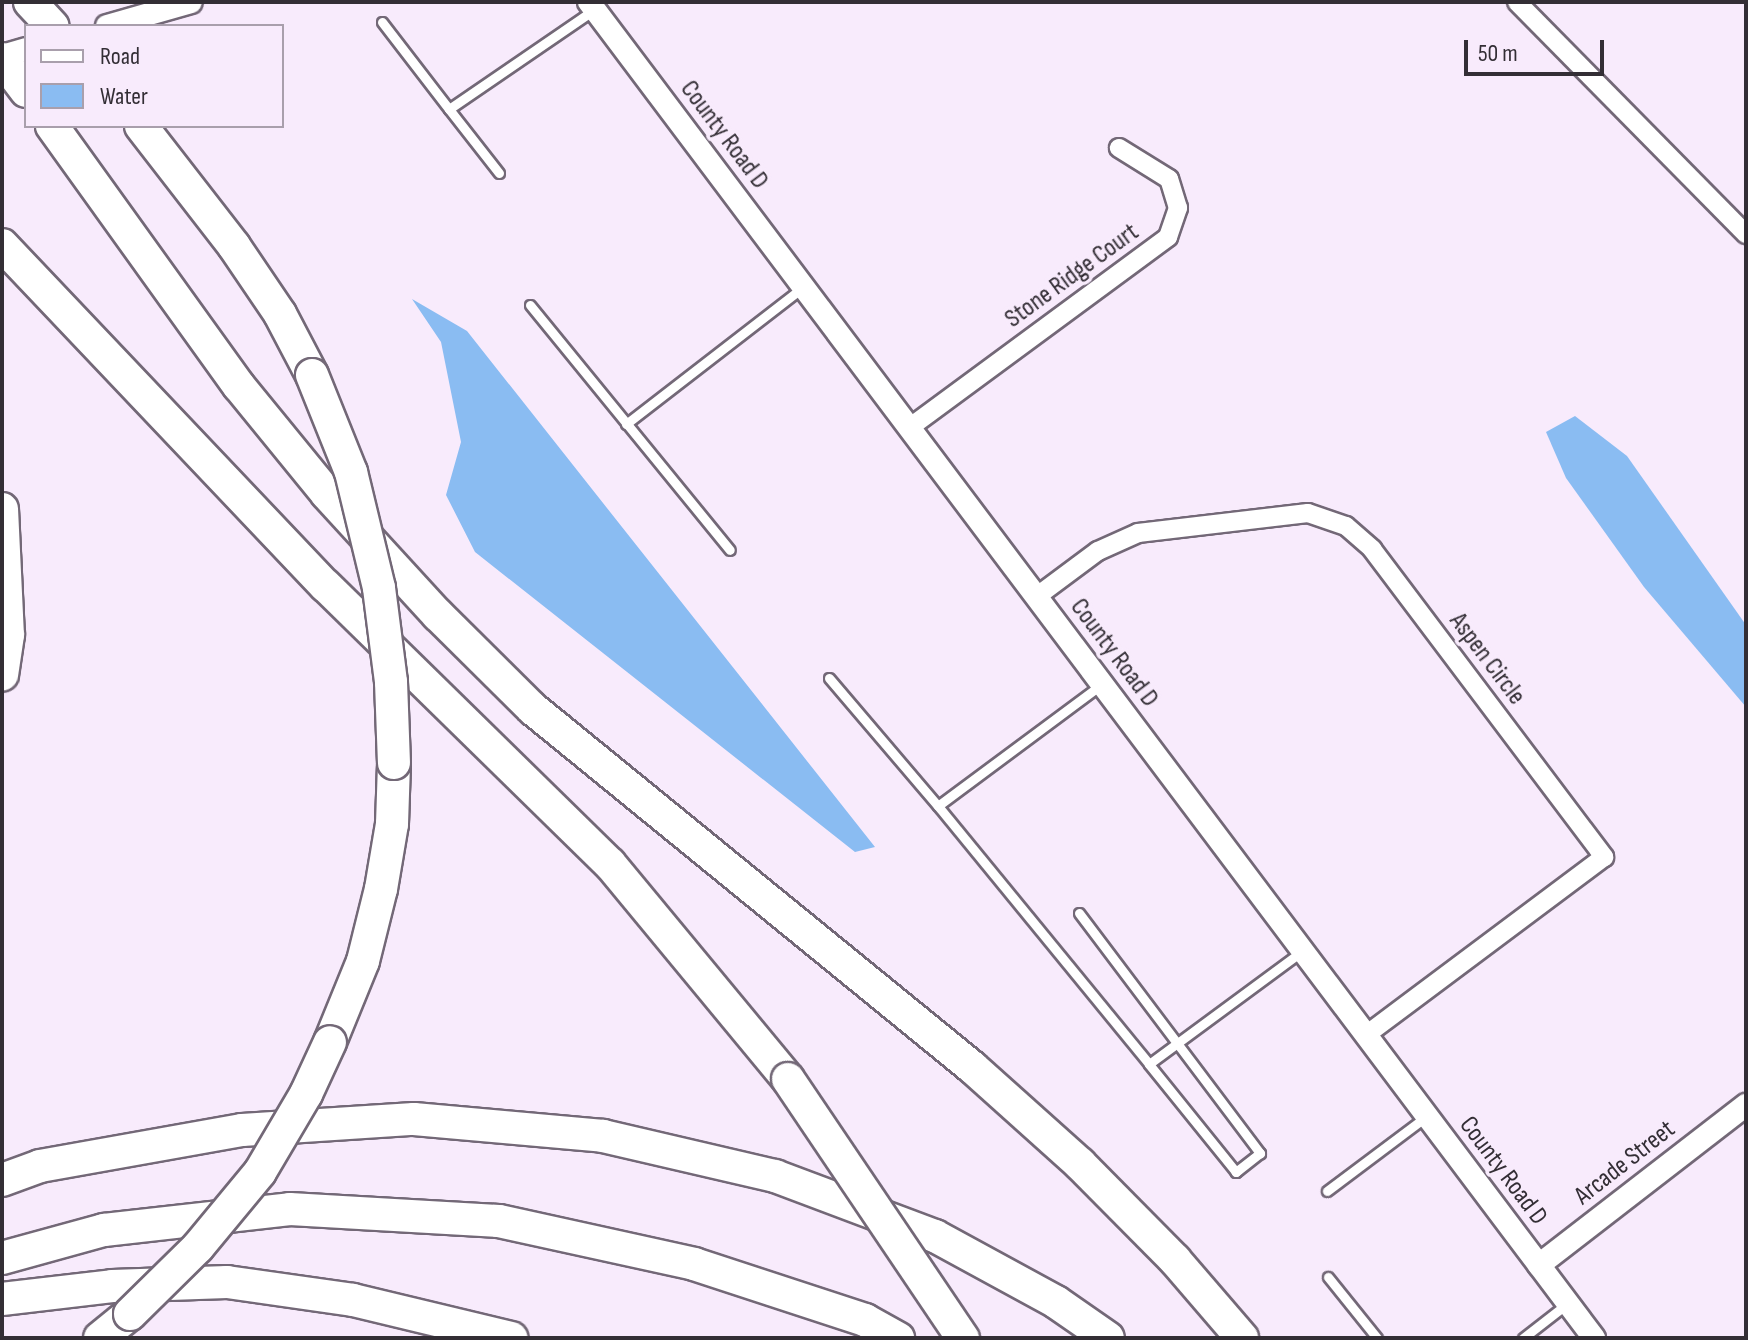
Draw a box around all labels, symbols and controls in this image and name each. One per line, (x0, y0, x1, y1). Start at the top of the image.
legend (24, 24, 284, 128)
scale bar (1468, 24, 1608, 74)
text: 50 m (1478, 39, 1518, 68)
text: Road (100, 42, 140, 71)
street label: County Road D (673, 75, 775, 195)
text: Water (100, 82, 148, 111)
street label: Stone Ridge Court (999, 217, 1145, 335)
street label: County Road D (1063, 593, 1165, 713)
street label: Aspen Circle (1442, 607, 1532, 711)
street label: County Road D (1452, 1111, 1554, 1231)
street label: Arcade Street (1568, 1114, 1682, 1212)

